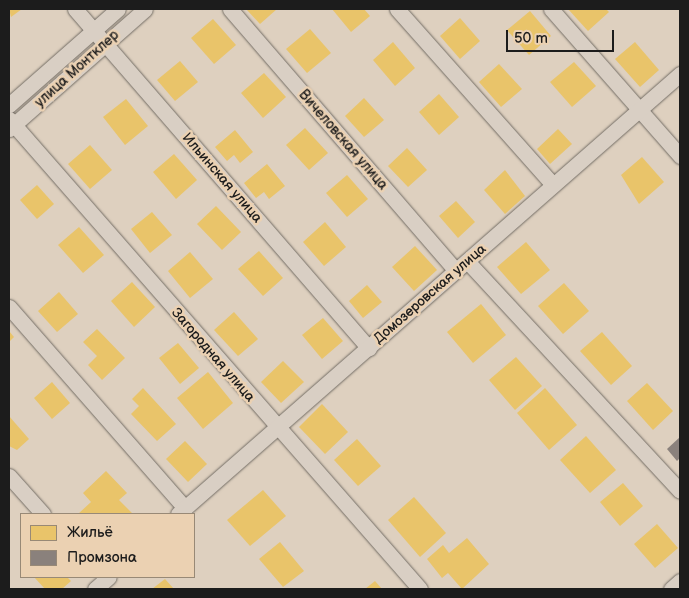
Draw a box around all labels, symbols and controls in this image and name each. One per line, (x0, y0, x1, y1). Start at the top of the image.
scale bar (509, 20, 616, 52)
street label: улица Монтклер (32, 27, 122, 111)
text: 50 m (514, 29, 548, 48)
street label: Вичеловская улица (295, 87, 391, 193)
street label: Ильинская улица (178, 130, 266, 226)
street label: Домозеровская улица (370, 241, 490, 347)
street label: Загородная улица (168, 305, 258, 405)
legend (20, 513, 195, 578)
text: Жильё (67, 523, 113, 542)
text: Промзона (67, 548, 137, 567)

